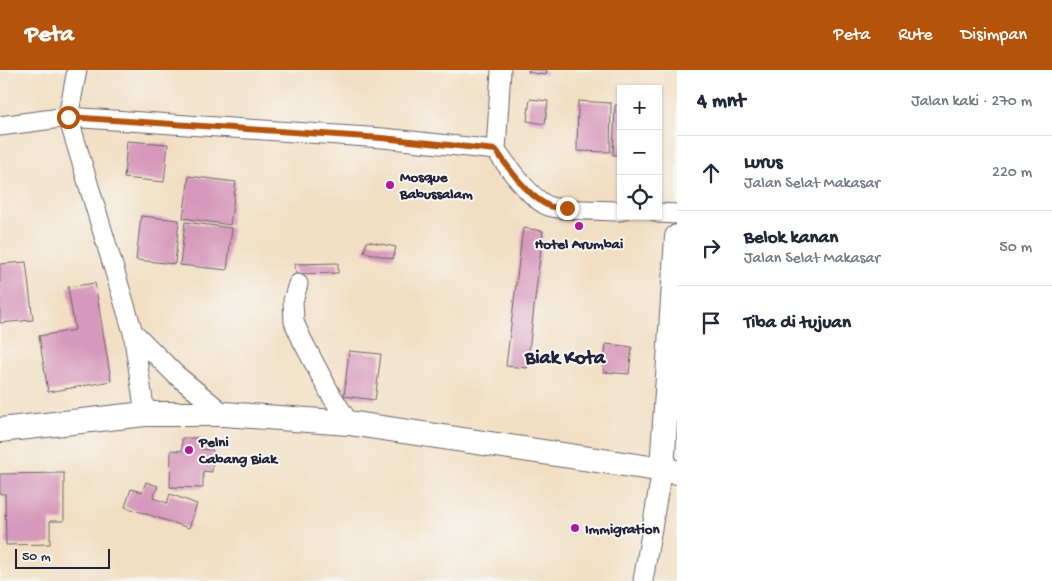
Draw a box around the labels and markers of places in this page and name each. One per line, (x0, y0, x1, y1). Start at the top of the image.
place label: Mosque Babussalam (399, 169, 473, 204)
marker: Mosque Babussalam (384, 179, 396, 191)
marker: Hotel Arumbai (573, 220, 585, 232)
place label: Hotel Arumbai (535, 236, 623, 254)
place label: Pelni Cabang Biak (198, 434, 279, 469)
marker: Pelni Cabang Biak (183, 444, 195, 456)
place label: Immigration (585, 521, 660, 539)
marker: Immigration (569, 522, 581, 534)

